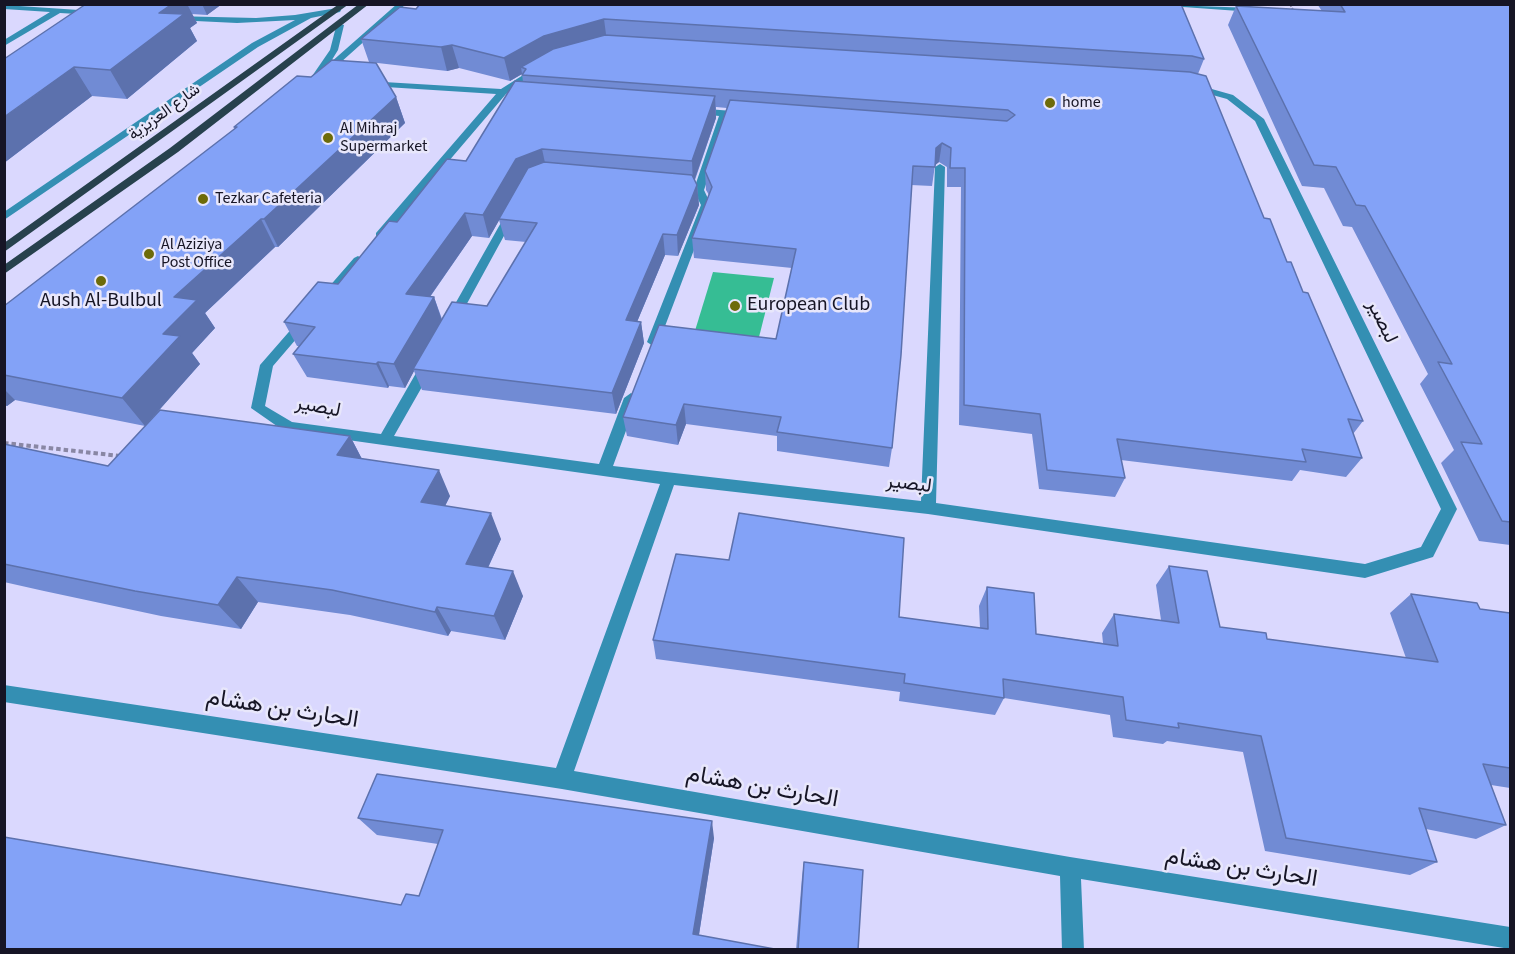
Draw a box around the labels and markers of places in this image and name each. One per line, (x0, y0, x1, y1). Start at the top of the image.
place label: home (1062, 93, 1101, 113)
marker: home (1043, 96, 1057, 110)
place label: Al Mihraj Supermarket (340, 119, 427, 157)
marker: Al Mihraj Supermarket (321, 131, 335, 145)
place label: Tezkar Cafeteria (215, 189, 322, 209)
marker: Tezkar Cafeteria (196, 192, 210, 206)
place label: Al Aziziya Post Office (161, 235, 232, 273)
marker: Al Aziziya Post Office (142, 247, 156, 261)
marker: Aush Al-Bulbul (94, 274, 108, 288)
place label: Aush Al-Bulbul (40, 290, 162, 314)
place label: European Club (747, 294, 870, 318)
marker: European Club (728, 299, 742, 313)

